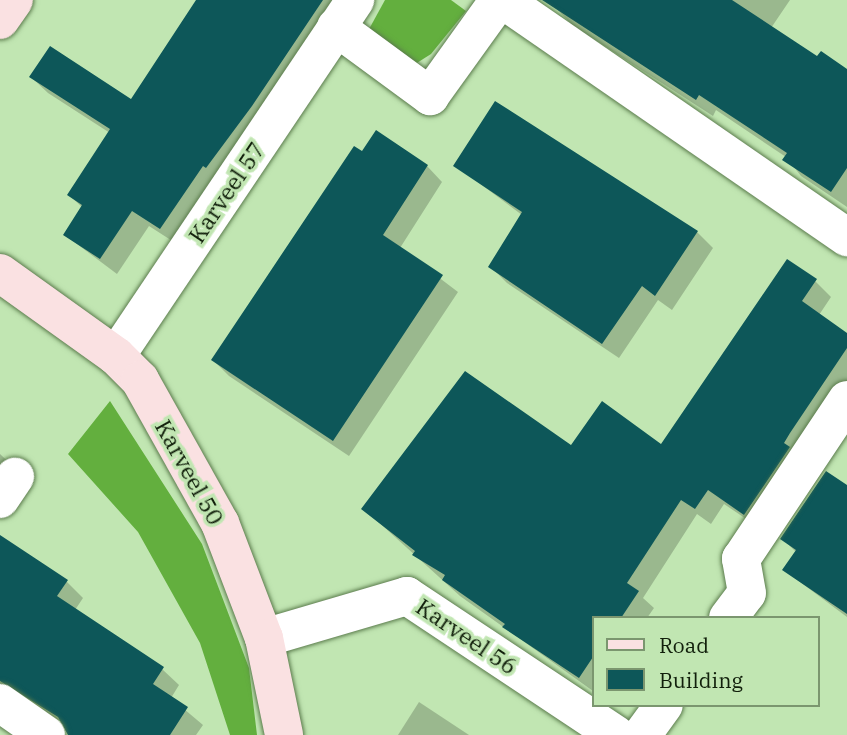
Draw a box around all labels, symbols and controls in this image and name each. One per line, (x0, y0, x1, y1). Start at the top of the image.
street label: Karveel 57 (182, 136, 270, 248)
street label: Karveel 50 (150, 415, 230, 529)
street label: Karveel 56 (411, 592, 523, 680)
legend (592, 616, 819, 707)
text: Road (659, 631, 709, 659)
text: Building (659, 666, 743, 694)

